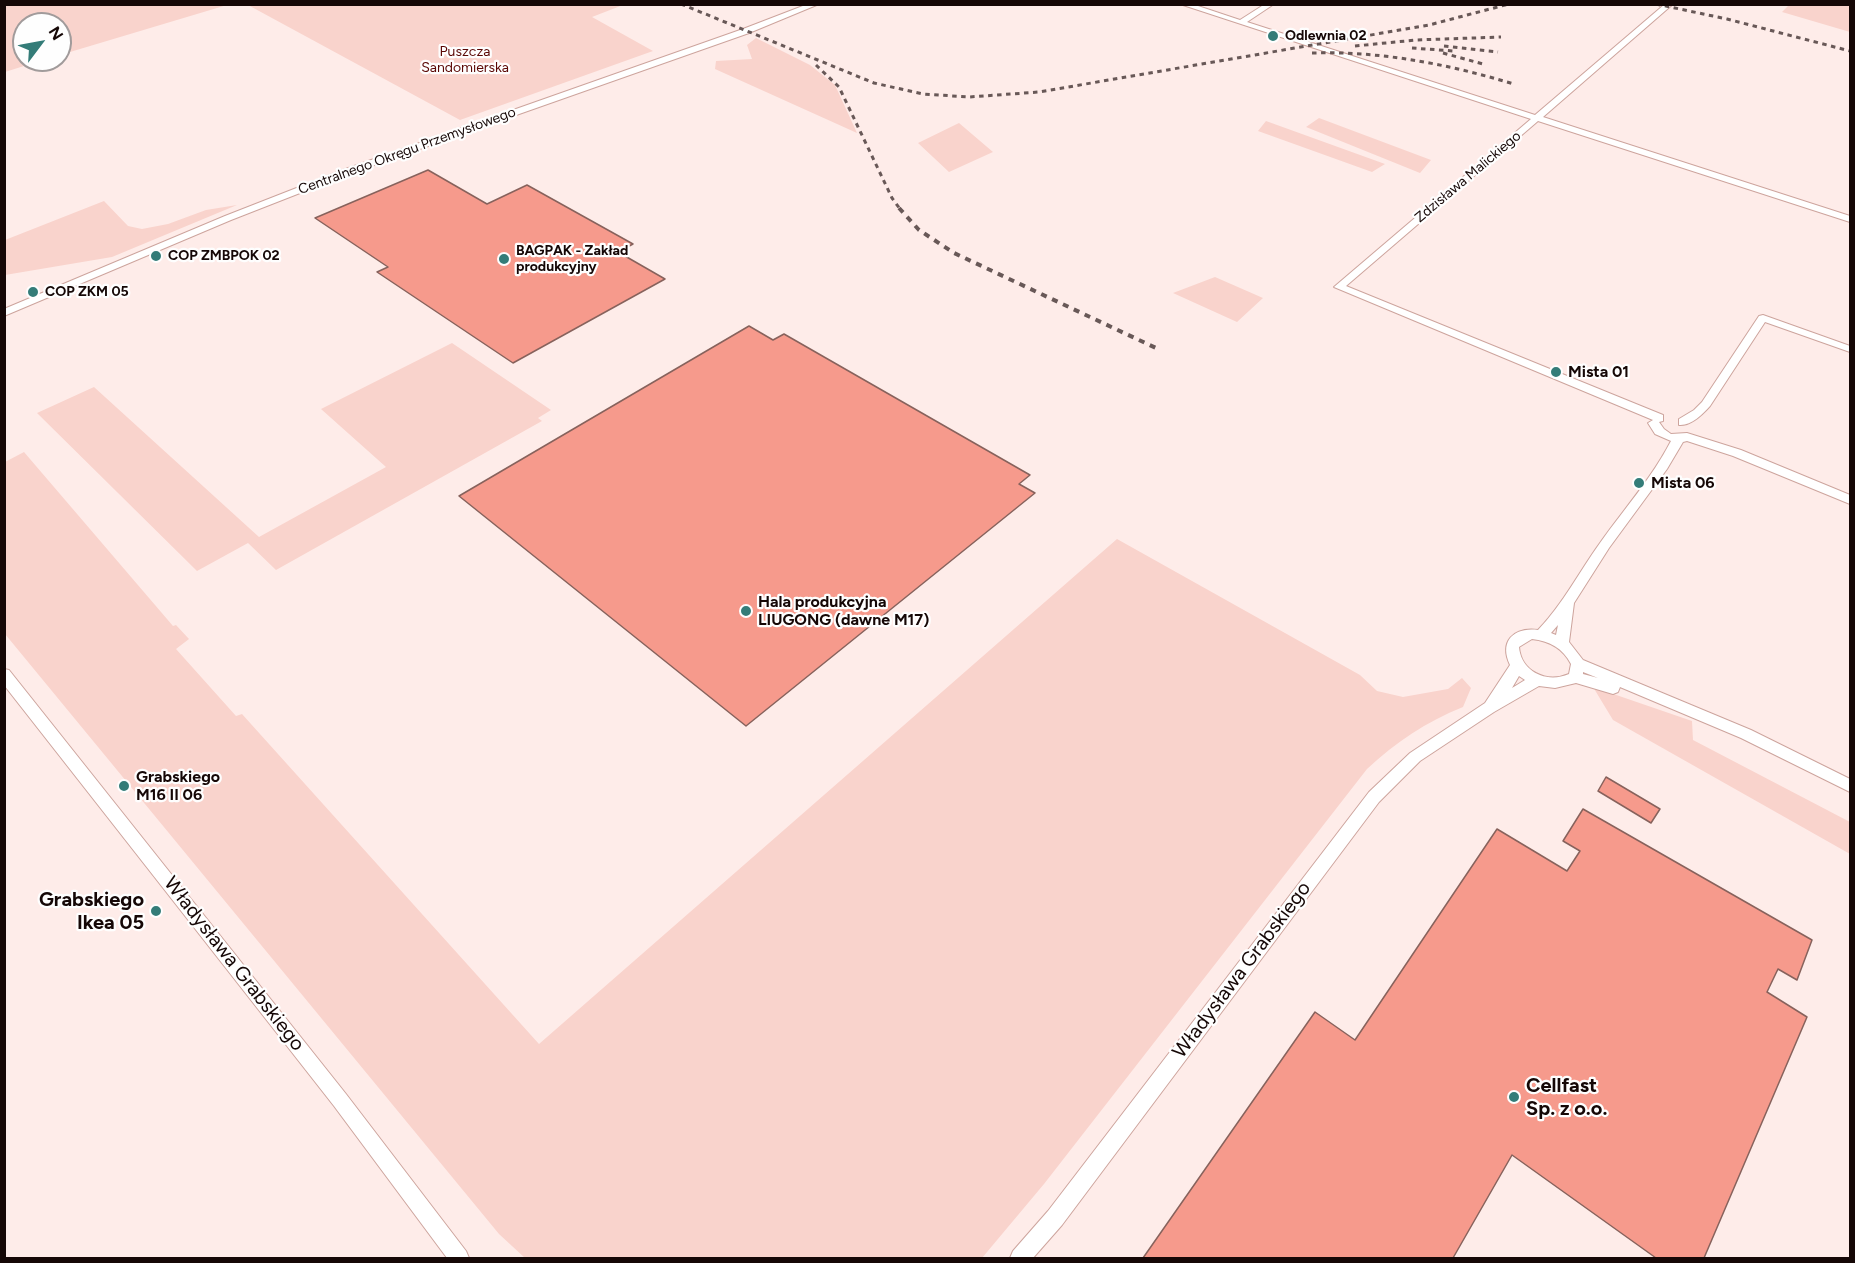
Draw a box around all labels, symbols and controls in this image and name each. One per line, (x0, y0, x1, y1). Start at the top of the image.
north arrow (12, 12, 72, 72)
text: N (45, 23, 67, 44)
place label: Odlewnia 02 (1285, 28, 1367, 44)
marker: Odlewnia 02 (1266, 29, 1280, 43)
park label: Puszcza Sandomierska (421, 44, 509, 76)
street label: Centralnego Okręgu Przemysłowego (296, 104, 518, 198)
street label: Zdzisława Malickiego (1412, 128, 1524, 226)
place label: BAGPAK - Zakład produkcyjny (516, 243, 628, 276)
place label: COP ZMBPOK 02 (168, 248, 280, 264)
marker: COP ZMBPOK 02 (149, 249, 163, 263)
marker: BAGPAK - Zakład produkcyjny (497, 252, 511, 266)
place label: COP ZKM 05 (45, 284, 129, 300)
marker: COP ZKM 05 (26, 285, 40, 299)
place label: Mista 01 (1568, 362, 1629, 382)
marker: Mista 01 (1549, 365, 1563, 379)
place label: Mista 06 (1651, 473, 1715, 493)
marker: Mista 06 (1632, 476, 1646, 490)
place label: Hala produkcyjna LIUGONG (dawne M17) (758, 592, 929, 630)
marker: Hala produkcyjna LIUGONG (dawne M17) (739, 604, 753, 618)
place label: Grabskiego M16 II 06 (136, 767, 220, 805)
marker: Grabskiego M16 II 06 (117, 779, 131, 793)
street label: Władysława Grabskiego (158, 872, 310, 1056)
street label: Władysława Grabskiego (1168, 877, 1316, 1063)
place label: Grabskiego Ikea 05 (39, 888, 144, 935)
marker: Grabskiego Ikea 05 (149, 904, 163, 918)
place label: Cellfast Sp. z o.o. (1526, 1074, 1607, 1121)
marker: Cellfast Sp. z o.o. (1507, 1090, 1521, 1104)

